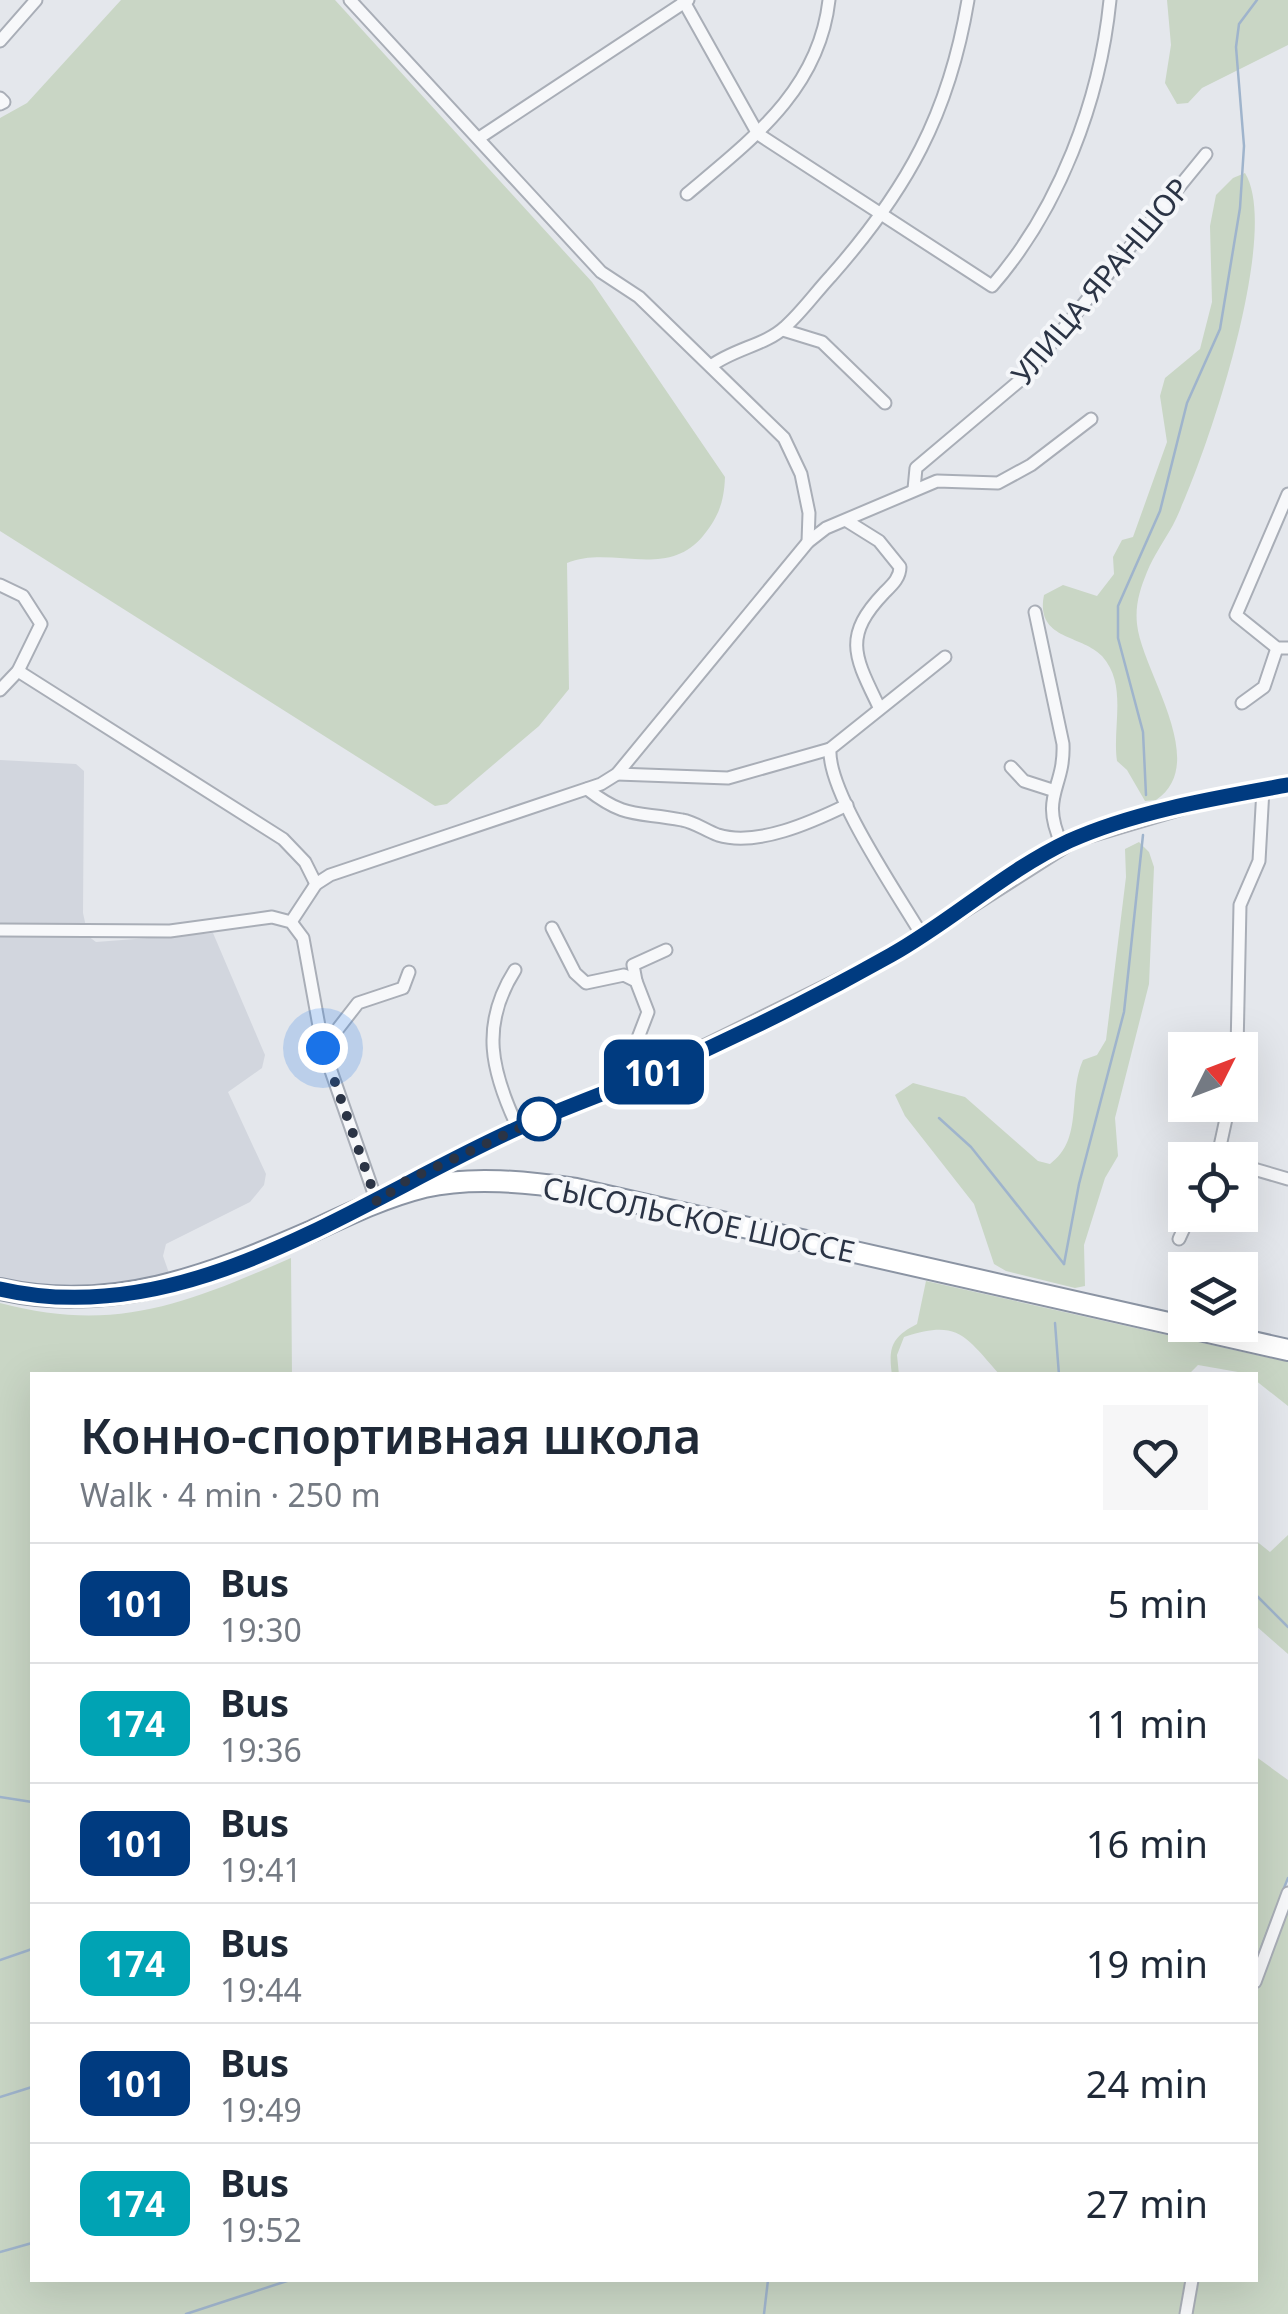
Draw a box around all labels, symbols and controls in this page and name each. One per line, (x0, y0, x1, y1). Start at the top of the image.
street label: УЛИЦА ЯРАНШОР (1001, 169, 1199, 393)
your location (298, 1023, 348, 1073)
north arrow (1168, 1032, 1258, 1122)
map controls (1168, 1032, 1258, 1342)
line badge: 101 (596, 1040, 712, 1104)
text: 101 (624, 1049, 684, 1096)
unlabelled marker (518, 1098, 560, 1140)
button: locate (1168, 1142, 1258, 1232)
street label: СЫСОЛЬСКОЕ ШОССЕ (539, 1166, 859, 1272)
button: layers (1168, 1252, 1258, 1342)
text: Конно-спортивная школа (80, 1403, 701, 1468)
button: heart (1103, 1405, 1208, 1510)
text: Walk · 4 min · 250 m (80, 1473, 381, 1516)
text: Bus (220, 1556, 289, 1608)
text: 5 min (1108, 1577, 1208, 1629)
text: 101 (105, 1580, 165, 1627)
text: 19:30 (220, 1608, 302, 1651)
text: Bus (220, 1676, 289, 1728)
text: 11 min (1086, 1697, 1208, 1749)
text: 174 (105, 1700, 165, 1747)
text: 19:36 (220, 1728, 302, 1771)
text: Bus (220, 1796, 289, 1848)
text: 16 min (1086, 1817, 1208, 1869)
text: 101 (105, 1820, 165, 1867)
text: 19:41 (220, 1848, 302, 1891)
text: Bus (220, 1916, 289, 1968)
text: 19 min (1086, 1937, 1208, 1989)
text: 174 (105, 1940, 165, 1987)
text: 19:44 (220, 1968, 302, 2011)
text: Bus (220, 2036, 289, 2088)
text: 24 min (1086, 2057, 1208, 2109)
text: 101 (105, 2060, 165, 2107)
text: 19:49 (220, 2088, 302, 2131)
text: Bus (220, 2156, 289, 2208)
text: 27 min (1086, 2177, 1208, 2229)
text: 174 (105, 2180, 165, 2227)
text: 19:52 (220, 2208, 302, 2251)

